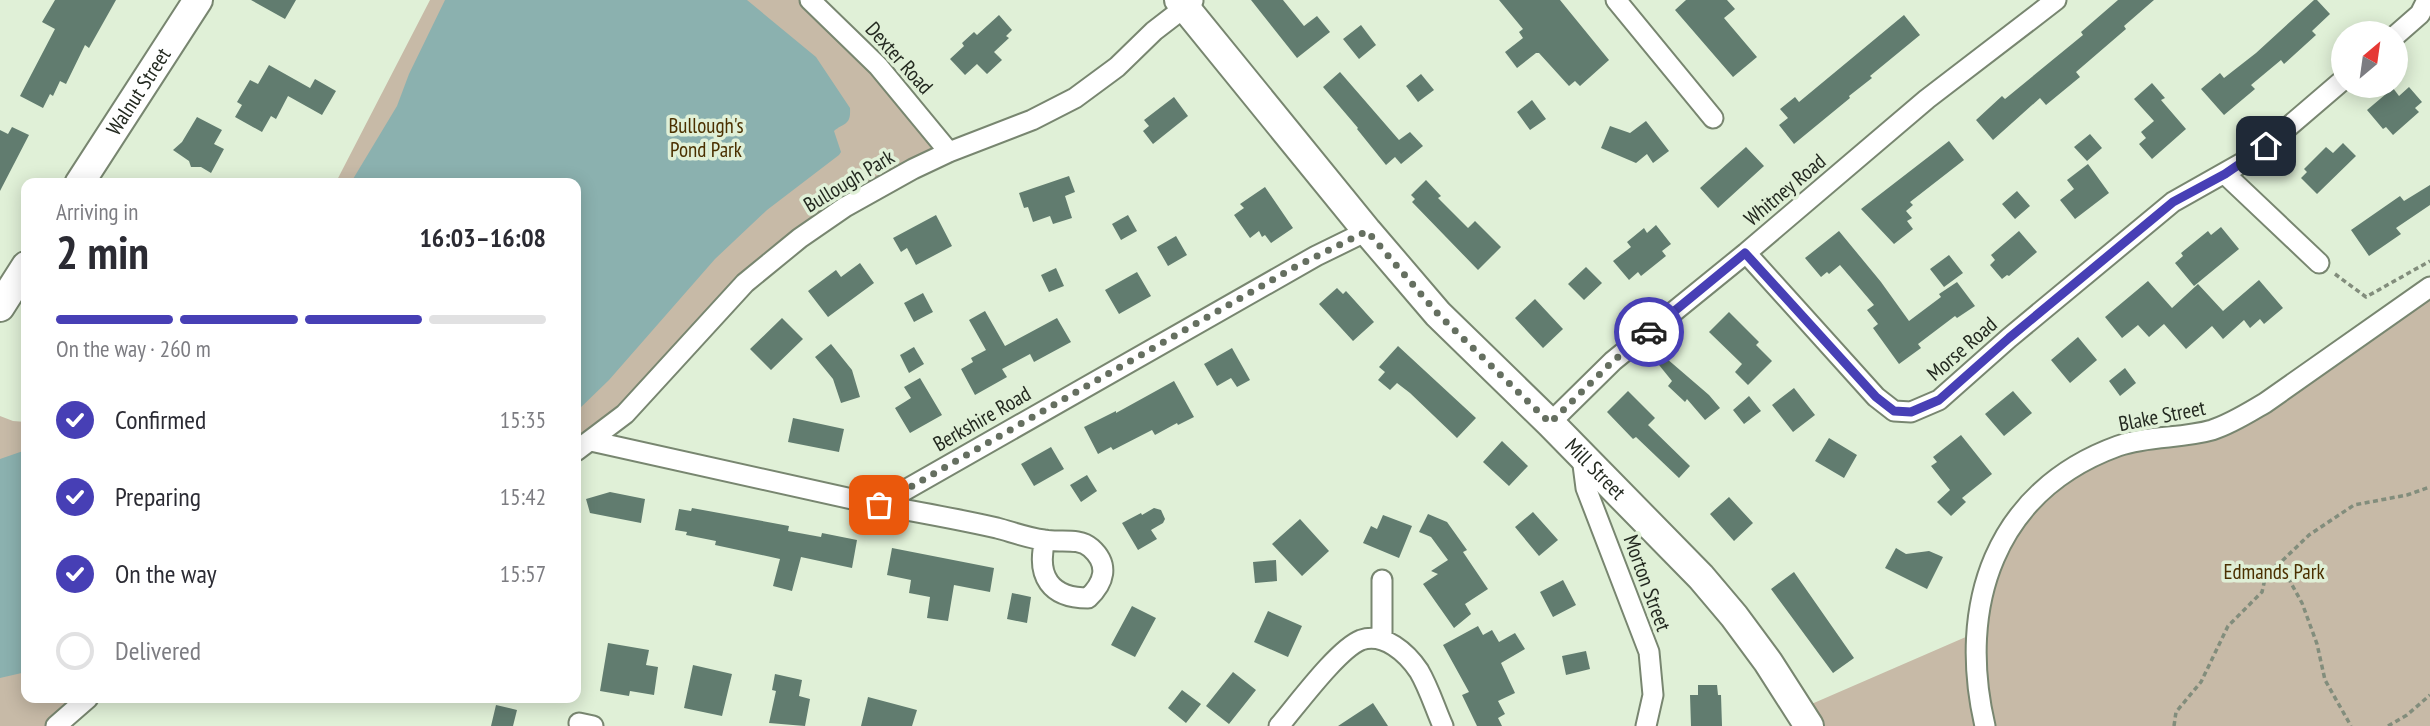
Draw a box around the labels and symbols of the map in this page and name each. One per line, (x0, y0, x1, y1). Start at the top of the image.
street label: Dexter Road (860, 16, 939, 100)
north arrow (2331, 21, 2408, 98)
street label: Walnut Street (100, 42, 177, 140)
park label: Bullough's Pond Park (668, 112, 744, 163)
pin (2236, 116, 2296, 176)
street label: Bullough Park (799, 143, 899, 218)
street label: Whitney Road (1738, 148, 1831, 232)
courier (1614, 297, 1684, 367)
street label: Morse Road (1921, 311, 2002, 386)
street label: Berkshire Road (928, 380, 1035, 457)
street label: Blake Street (2116, 394, 2208, 437)
street label: Mill Street (1559, 432, 1632, 505)
pin (849, 475, 909, 535)
street label: Morton Street (1618, 531, 1677, 635)
park label: Edmands Park (2223, 558, 2325, 585)

